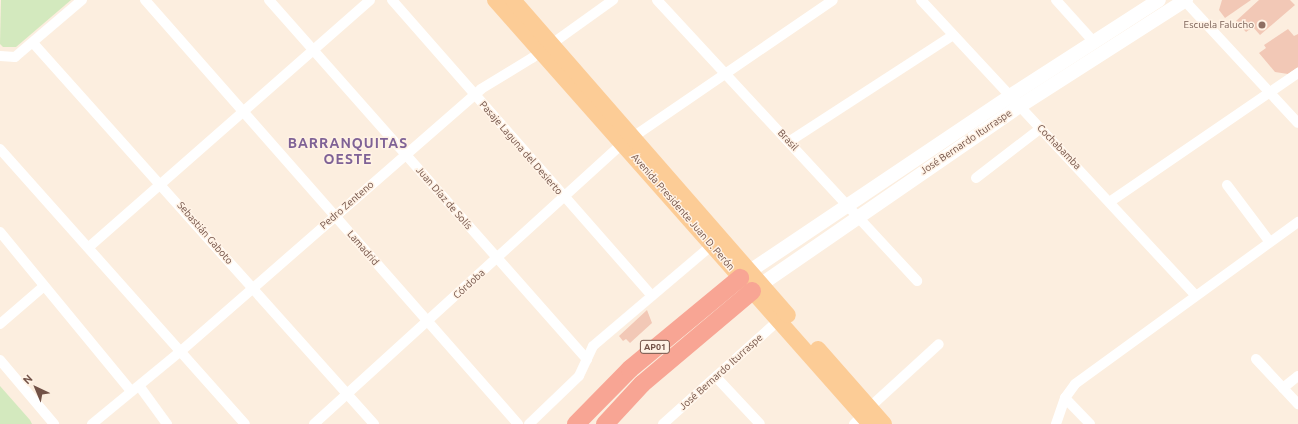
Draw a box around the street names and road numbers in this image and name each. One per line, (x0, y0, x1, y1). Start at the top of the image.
street label: Pasaje Laguna del Desierto (477, 99, 565, 197)
street label: José Bernardo Iturraspe (918, 107, 1014, 177)
street label: Cochabamba (1035, 122, 1083, 172)
street label: Brasil (775, 127, 801, 153)
street label: Avenida Presidente Juan D. Perón (629, 151, 737, 273)
street label: Juan Díaz de Solís (413, 164, 475, 232)
street label: Pedro Zenteno (318, 179, 376, 231)
street label: Sebastián Gaboto (175, 199, 235, 267)
street label: Lamadrid (345, 228, 381, 268)
street label: Córdoba (451, 267, 487, 301)
street label: José Bernardo Iturraspe (677, 331, 765, 413)
road number: AP01 (639, 340, 671, 354)

